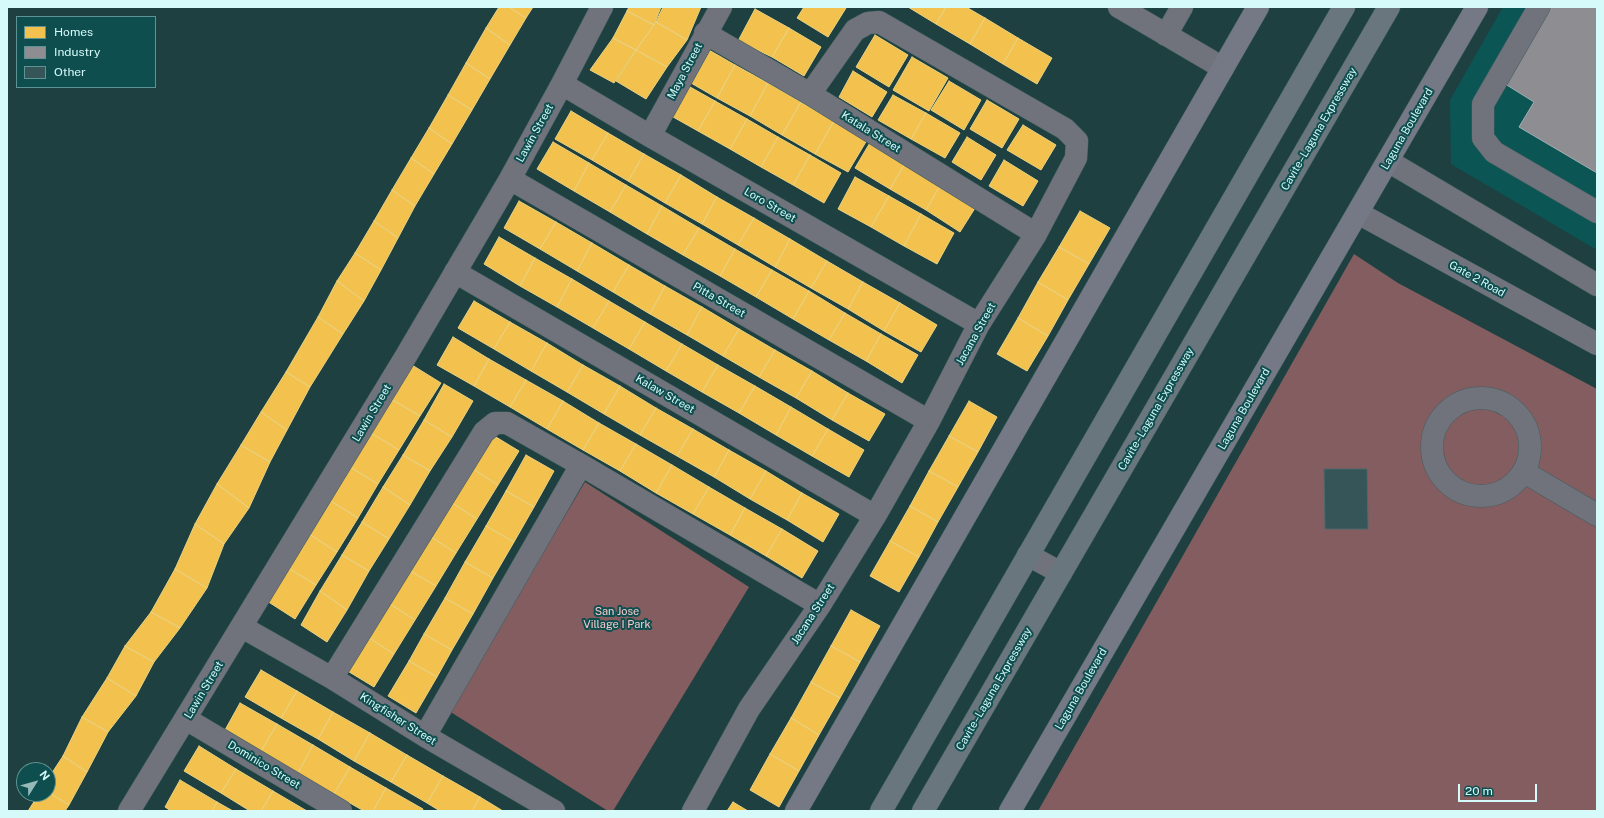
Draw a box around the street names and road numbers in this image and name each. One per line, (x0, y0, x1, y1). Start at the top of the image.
street label: Maya Street (665, 40, 705, 102)
street label: Cavite–Laguna Expressway (1278, 65, 1360, 193)
street label: Laguna Boulevard (1378, 86, 1436, 172)
street label: Lawin Street (514, 102, 556, 164)
street label: Katala Street (839, 108, 903, 156)
street label: Loro Street (742, 185, 798, 225)
street label: Gate 2 Road (1447, 258, 1507, 300)
street label: Pitta Street (690, 280, 748, 320)
street label: Jacana Street (953, 300, 999, 368)
street label: Cavite–Laguna Expressway (1115, 345, 1197, 473)
street label: Laguna Boulevard (1215, 366, 1273, 452)
street label: Kalaw Street (633, 372, 697, 416)
street label: Lawin Street (350, 382, 394, 444)
street label: Jacana Street (789, 581, 837, 647)
street label: Cavite–Laguna Expressway (953, 625, 1035, 753)
street label: Laguna Boulevard (1052, 646, 1110, 732)
street label: Lawin Street (182, 659, 226, 721)
street label: Kingfisher Street (357, 690, 439, 748)
street label: Dominico Street (225, 738, 303, 792)

